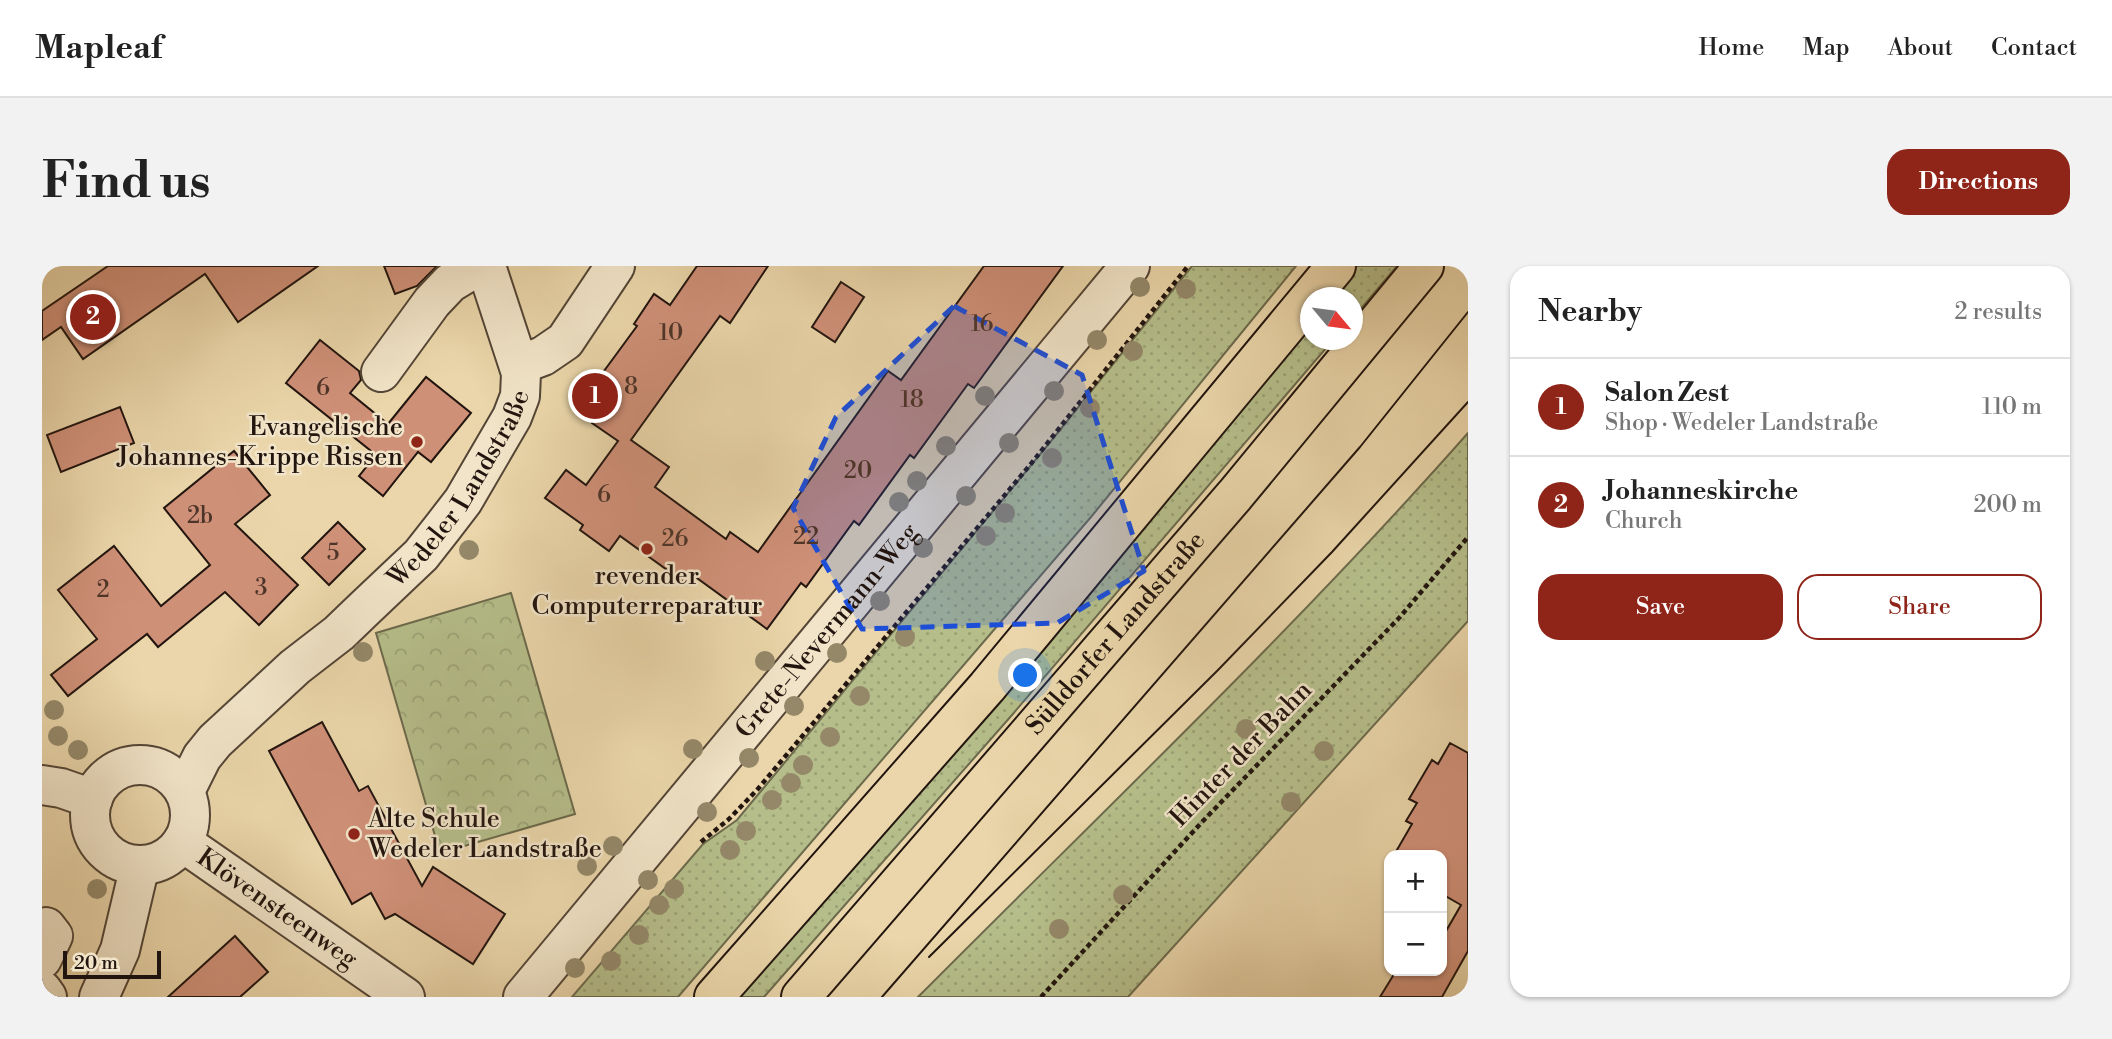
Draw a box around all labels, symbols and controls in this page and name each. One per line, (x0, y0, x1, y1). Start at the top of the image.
text: Mapleaf (35, 28, 162, 69)
text: Home (1699, 33, 1764, 63)
text: Map (1802, 33, 1850, 63)
text: About (1888, 33, 1953, 63)
text: Contact (1991, 33, 2077, 63)
button: Directions (1887, 149, 2070, 215)
text: Find us (42, 152, 211, 213)
north arrow (1300, 287, 1363, 350)
pin: 2 (70, 291, 116, 343)
text: Nearby (1538, 293, 1642, 331)
text: 2 results (1955, 298, 2042, 326)
house number: 16 (970, 310, 994, 338)
house number: 10 (659, 319, 683, 347)
pin: 1 (572, 370, 618, 422)
house number: 8 (624, 373, 638, 401)
house number: 6 (316, 374, 330, 402)
text: Salon Zest (1605, 377, 1729, 409)
street label: Wedeler Landstraße (380, 385, 537, 595)
house number: 18 (900, 386, 924, 414)
text: 1 (1555, 393, 1567, 421)
text: 110 m (1982, 393, 2042, 421)
text: Shop · Wedeler Landstraße (1605, 409, 1878, 437)
place label: Evangelische Johannes-Krippe Rissen (116, 411, 403, 473)
marker: Evangelische Johannes-Krippe Rissen (409, 434, 425, 450)
house number: 20 (844, 457, 872, 485)
text: Johanneskirche (1605, 475, 1798, 507)
house number: 6 (597, 481, 611, 509)
text: 2 (1554, 491, 1568, 519)
text: 200 m (1974, 491, 2042, 519)
house number: 2b (187, 502, 213, 530)
text: Church (1605, 507, 1682, 535)
street label: Grete-Nevermann-Weg (729, 516, 926, 745)
house number: 22 (793, 523, 819, 551)
house number: 26 (661, 525, 689, 553)
street label: Sülldorfer Landstraße (1019, 525, 1212, 741)
house number: 5 (327, 539, 339, 567)
marker: revender Computerreparatur (639, 541, 655, 557)
place label: revender Computerreparatur (532, 560, 762, 622)
house number: 3 (255, 574, 267, 602)
button: Save (1538, 574, 1783, 640)
button: Share (1797, 574, 2042, 640)
house number: 2 (96, 576, 110, 604)
your location (1008, 658, 1042, 692)
street label: Hinter der Bahn (1163, 674, 1319, 834)
place label: Alte Schule Wedeler Landstraße (367, 803, 602, 865)
marker: Alte Schule Wedeler Landstraße (346, 826, 362, 842)
street label: Klövensteenweg (191, 841, 364, 975)
map controls (1384, 850, 1447, 976)
button: + (1384, 850, 1447, 913)
button: − (1384, 913, 1447, 976)
scale bar (63, 948, 161, 980)
text: 20 m (74, 951, 118, 975)

